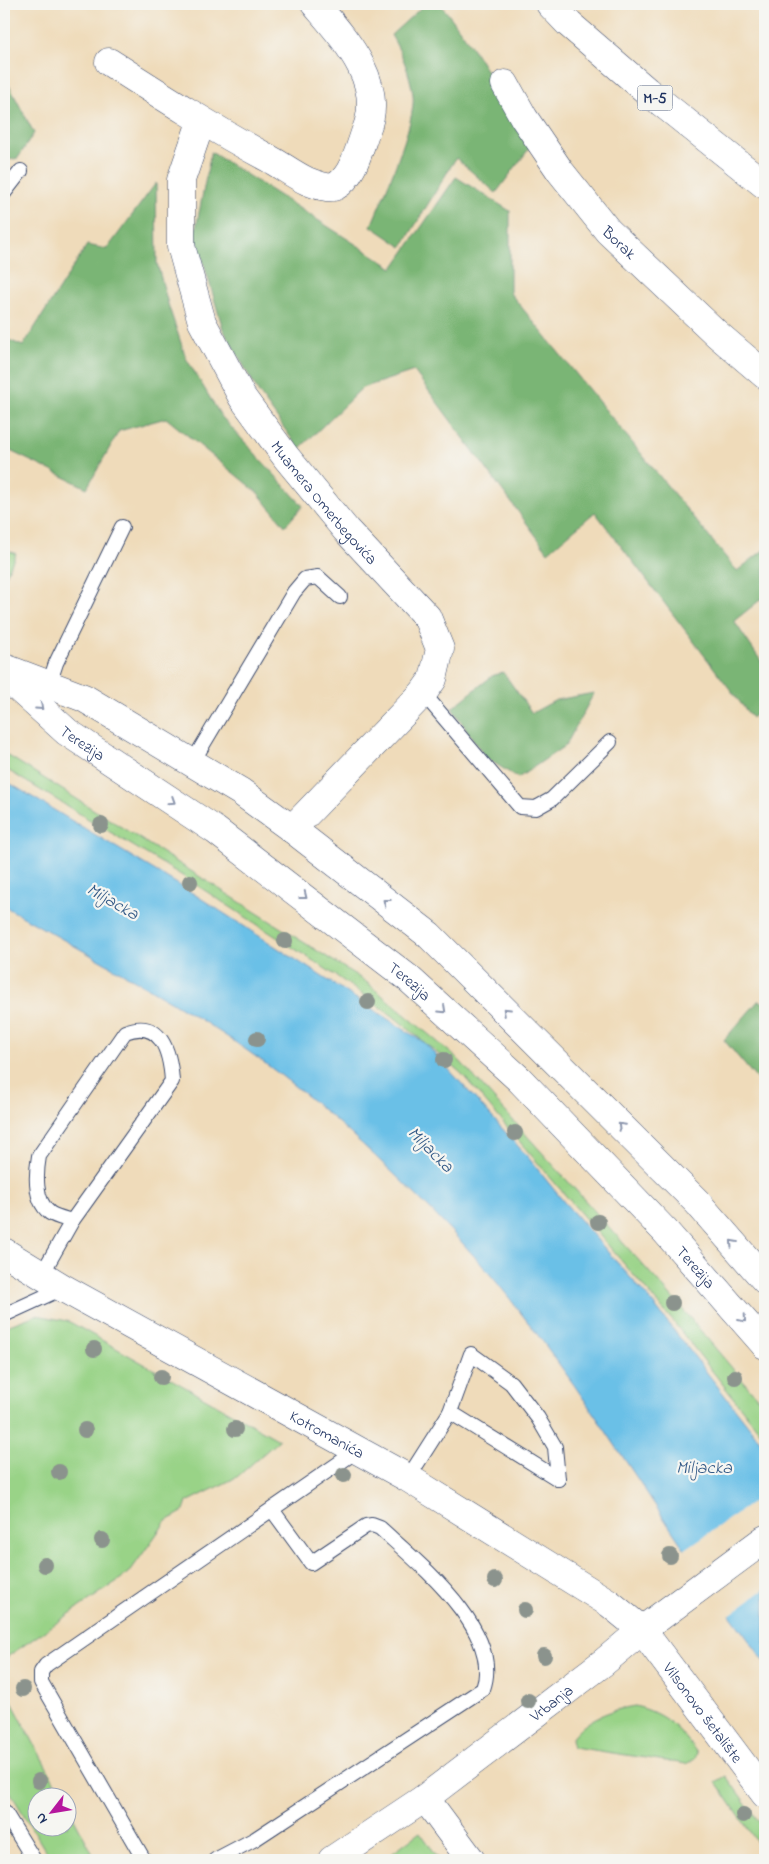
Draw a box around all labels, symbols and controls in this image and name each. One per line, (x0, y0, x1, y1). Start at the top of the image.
road number: M-5 (638, 86, 672, 110)
street label: Borak (595, 220, 642, 267)
street label: Muamera Omerbegovića (264, 436, 382, 571)
one-way arrow (34, 702, 43, 711)
street label: Terezija (53, 721, 109, 768)
one-way arrow (166, 795, 176, 804)
water label: Miljacka (81, 877, 143, 928)
one-way arrow (298, 891, 307, 899)
one-way arrow (383, 899, 392, 907)
street label: Terezija (382, 957, 436, 1007)
one-way arrow (437, 1004, 446, 1013)
one-way arrow (503, 1008, 512, 1017)
water label: Miljacka (401, 1121, 459, 1180)
one-way arrow (618, 1123, 627, 1132)
one-way arrow (730, 1240, 739, 1249)
street label: Terezija (669, 1241, 720, 1295)
one-way arrow (737, 1313, 746, 1322)
street label: Kotromanića (285, 1405, 368, 1466)
water label: Miljacka (676, 1456, 732, 1482)
street label: Vilsonovo šetalište (656, 1657, 748, 1770)
street label: Vrbanja (525, 1679, 579, 1729)
north arrow (28, 1786, 78, 1836)
text: N (31, 1808, 54, 1827)

